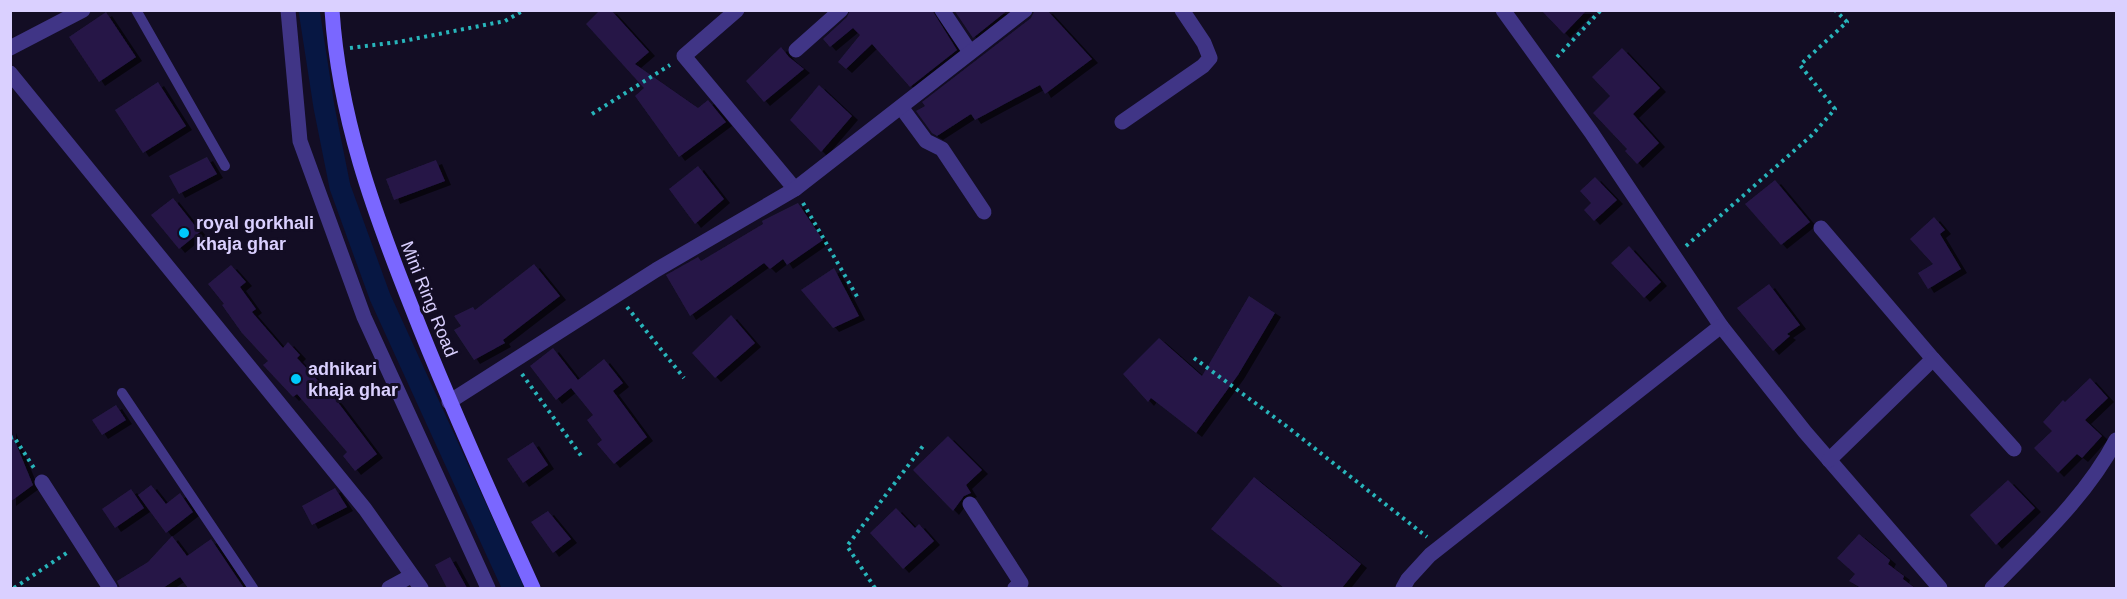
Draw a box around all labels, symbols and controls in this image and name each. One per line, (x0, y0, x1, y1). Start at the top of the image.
place label: royal gorkhali khaja ghar (196, 213, 314, 254)
marker: royal gorkhali khaja ghar (177, 226, 191, 240)
street label: Mini Ring Road (397, 238, 461, 360)
place label: adhikari khaja ghar (308, 359, 398, 400)
marker: adhikari khaja ghar (289, 372, 303, 386)

